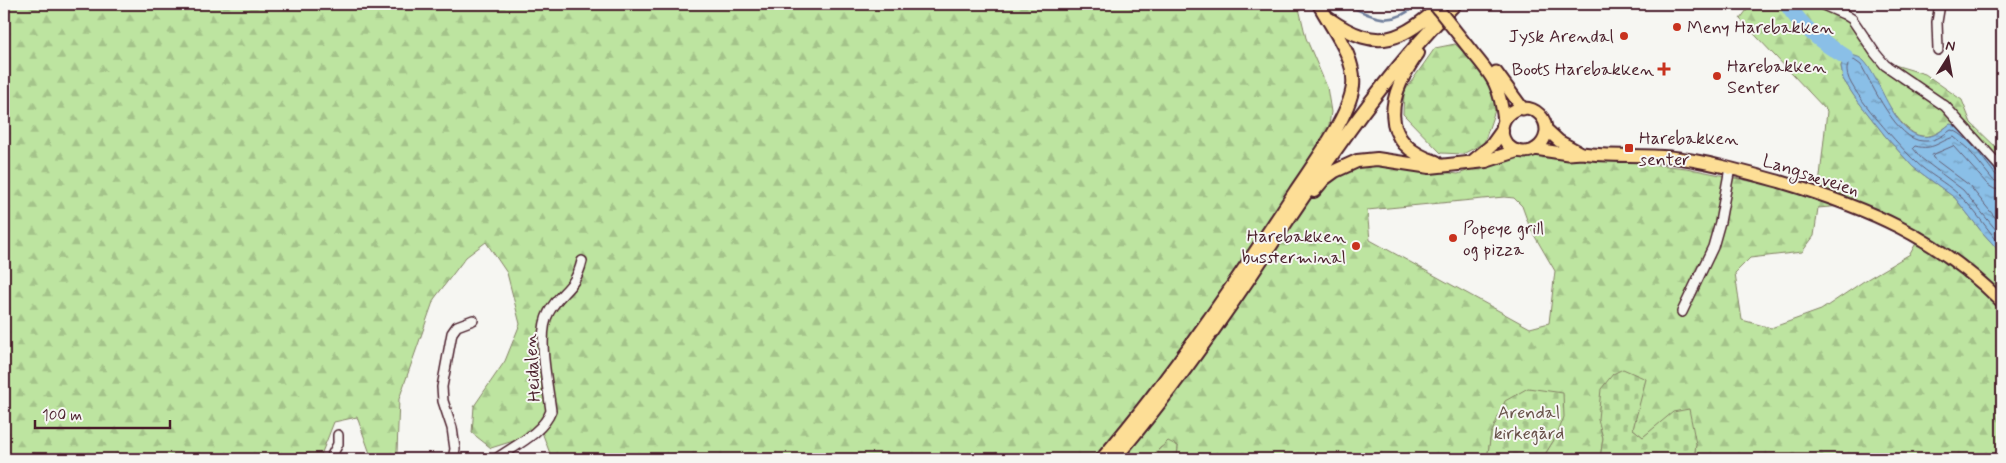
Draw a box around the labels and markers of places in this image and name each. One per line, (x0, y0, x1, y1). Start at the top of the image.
place label: Meny Harebakken (1687, 16, 1834, 40)
marker: Meny Harebakken (1671, 21, 1683, 33)
place label: Jysk Arendal (1508, 25, 1614, 49)
marker: Jysk Arendal (1618, 30, 1630, 42)
place label: Harebakken Senter (1727, 55, 1826, 100)
place label: Boots Harebakken (1512, 58, 1654, 82)
marker: Boots Harebakken (1658, 63, 1670, 75)
marker: Harebakken Senter (1711, 70, 1723, 82)
place label: Harebakken senter (1639, 127, 1738, 172)
marker: Harebakken senter (1623, 142, 1635, 154)
place label: Popeye grill og pizza (1463, 217, 1544, 262)
place label: Harebakken bussterminal (1242, 225, 1346, 270)
marker: Popeye grill og pizza (1447, 232, 1459, 244)
marker: Harebakken bussterminal (1350, 240, 1362, 252)

